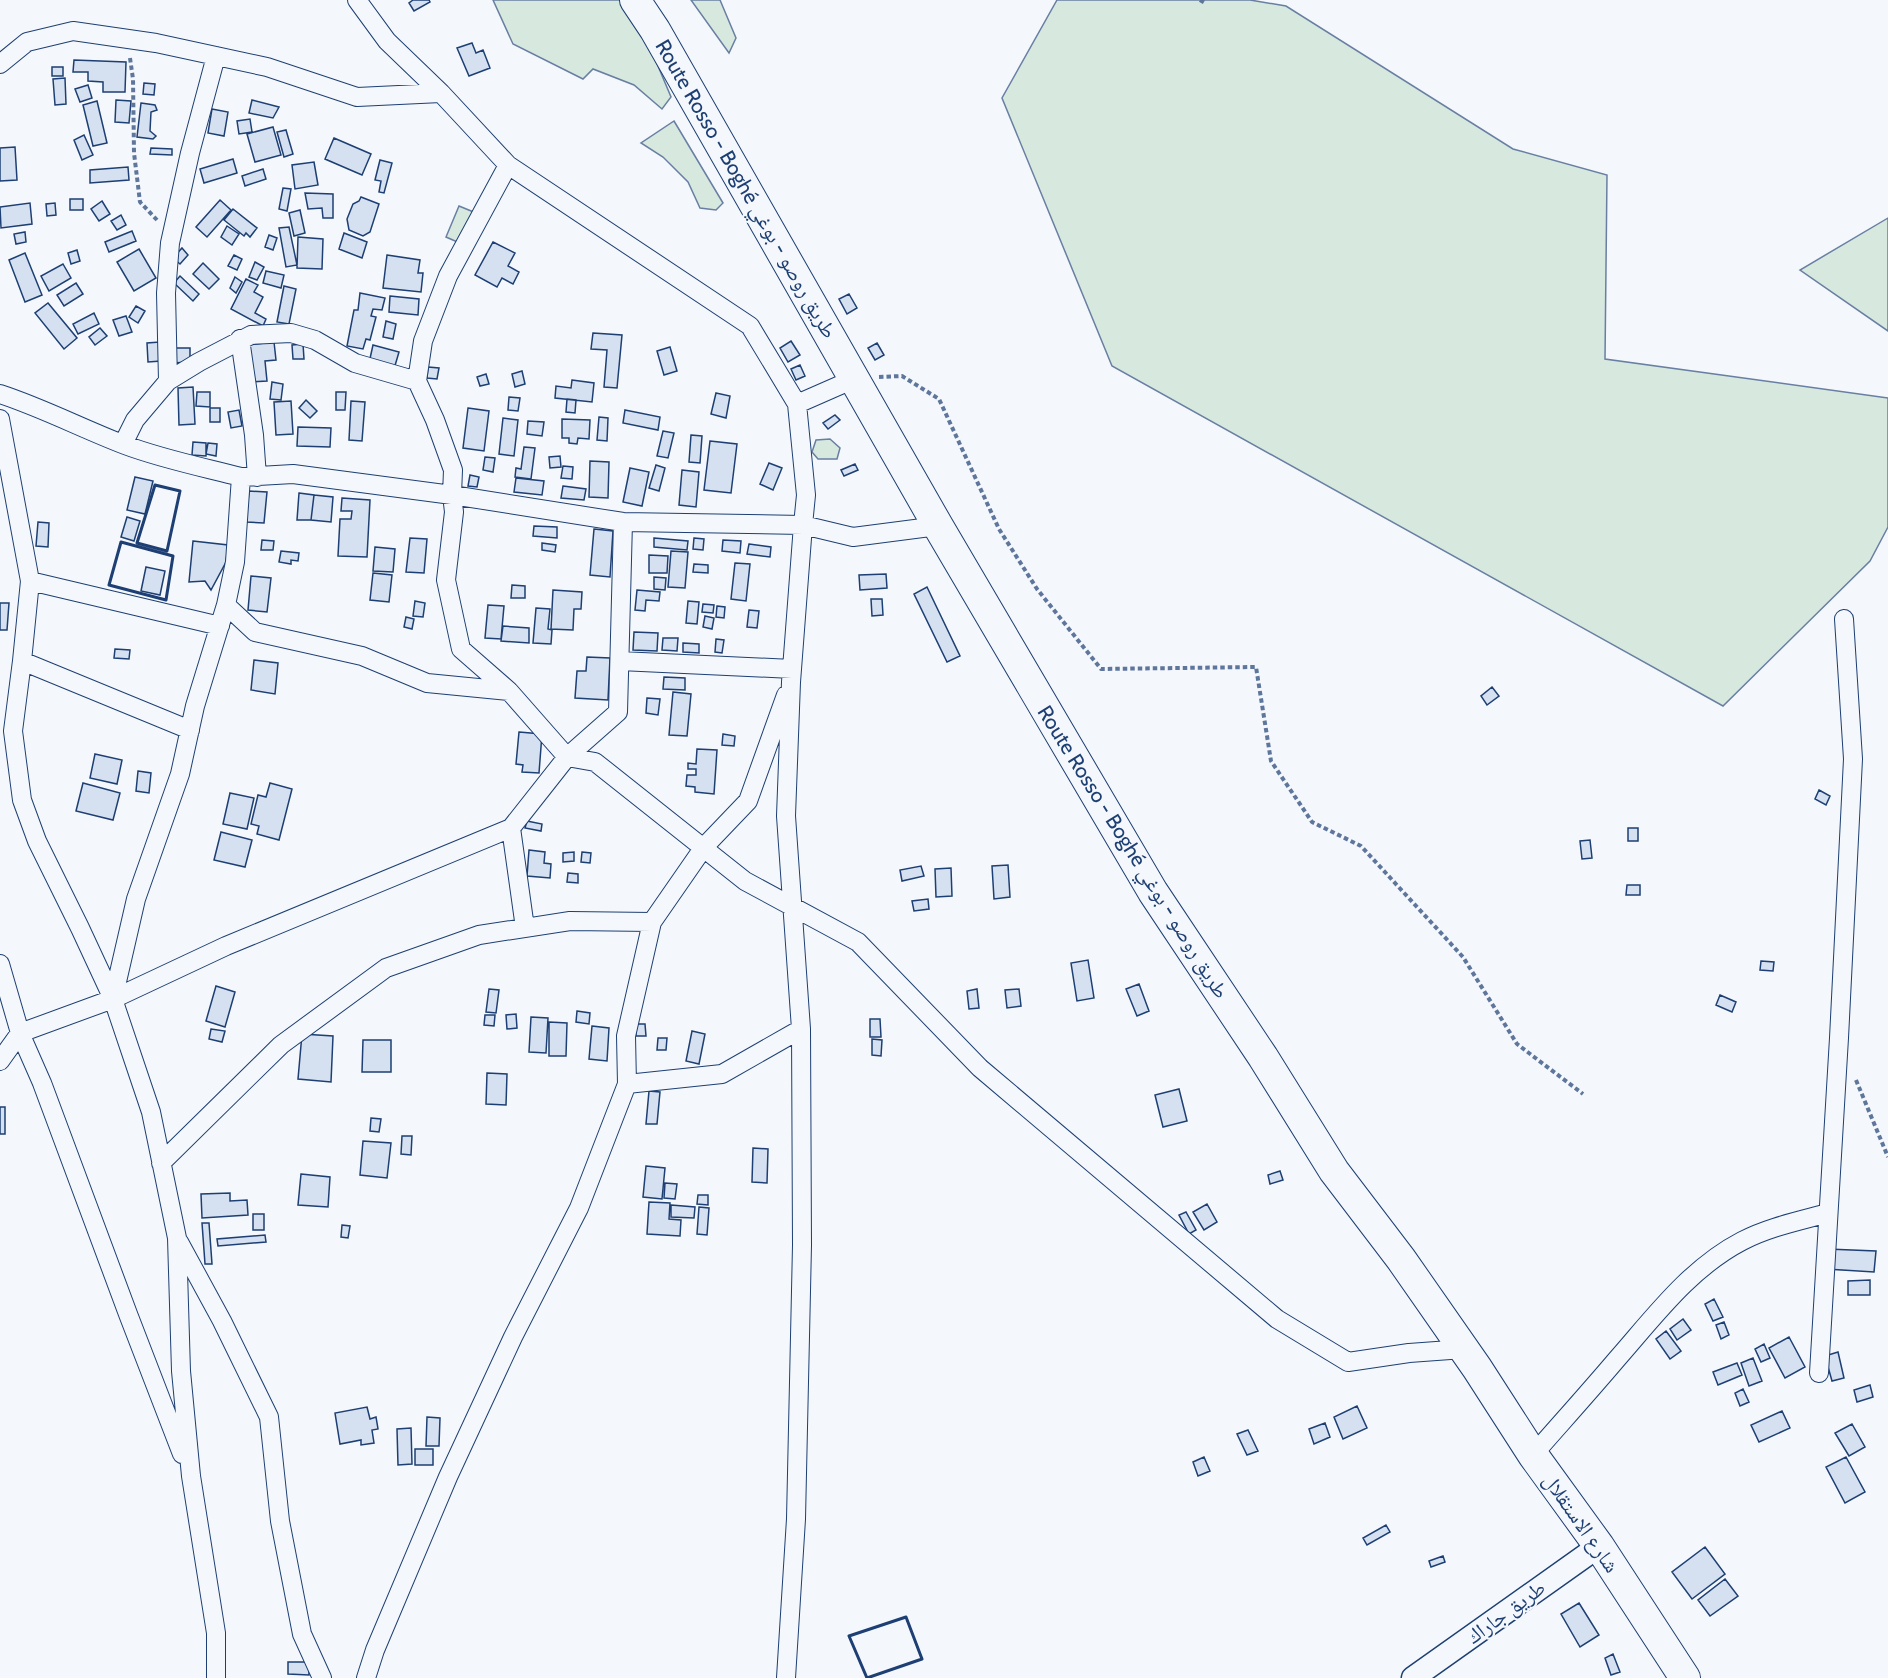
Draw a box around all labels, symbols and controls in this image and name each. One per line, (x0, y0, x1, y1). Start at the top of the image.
street label: Route Rosso - Boghé طريق روصو - بوغي (647, 35, 842, 345)
street label: Route Rosso - Boghé طريق روصو - بوغي (1029, 701, 1234, 1005)
street label: شارع الاستقلال (1537, 1468, 1625, 1578)
street label: طريق جاراك (1461, 1575, 1551, 1649)

